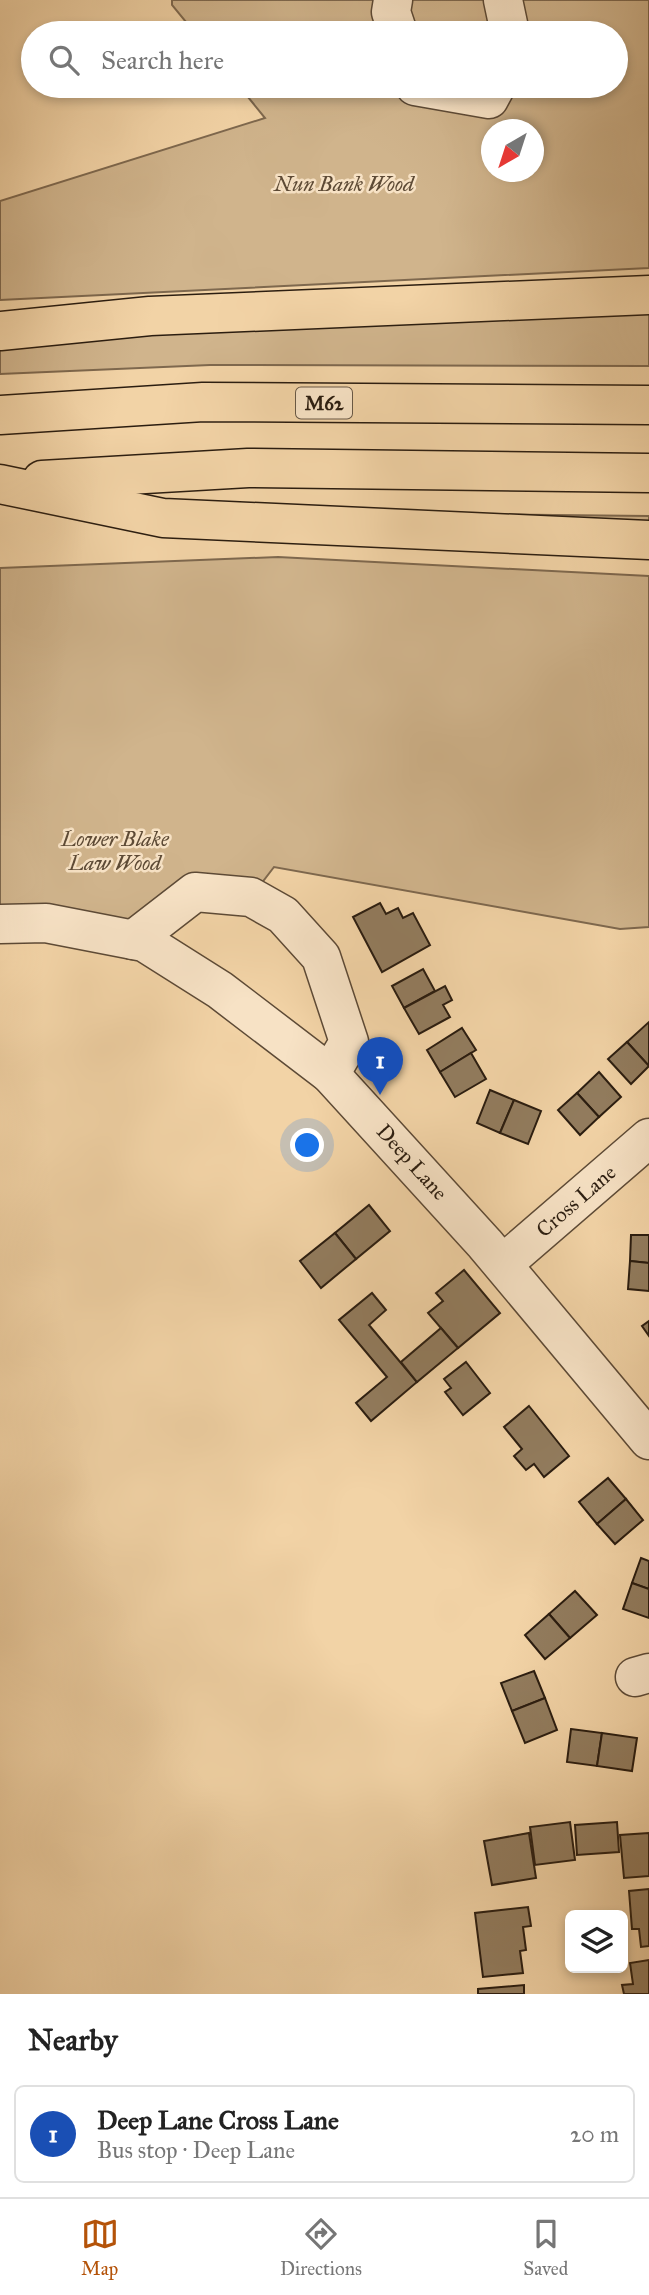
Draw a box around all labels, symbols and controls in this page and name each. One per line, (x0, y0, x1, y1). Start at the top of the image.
search box (21, 21, 628, 98)
icon: search (45, 41, 83, 79)
text: Search here (101, 44, 224, 76)
north arrow (481, 119, 544, 182)
park label: Nun Bank Wood (273, 171, 416, 197)
road number: M62 (296, 388, 352, 418)
park label: Lower Blake Law Wood (60, 826, 170, 876)
pin: 1 (357, 1037, 403, 1095)
street label: Deep Lane (371, 1119, 453, 1206)
your location (290, 1128, 324, 1162)
street label: Cross Lane (531, 1159, 621, 1243)
map controls (565, 1910, 628, 1973)
button: layers (565, 1910, 628, 1973)
text: Nearby (28, 2022, 118, 2058)
text: Deep Lane Cross Lane (97, 2104, 339, 2136)
text: 1 (48, 2120, 58, 2148)
text: 20 m (570, 2120, 619, 2148)
text: Bus stop · Deep Lane (97, 2136, 295, 2164)
tab: Map (81, 2215, 119, 2280)
tab: Directions (280, 2215, 362, 2280)
tab: Saved (523, 2215, 568, 2280)

